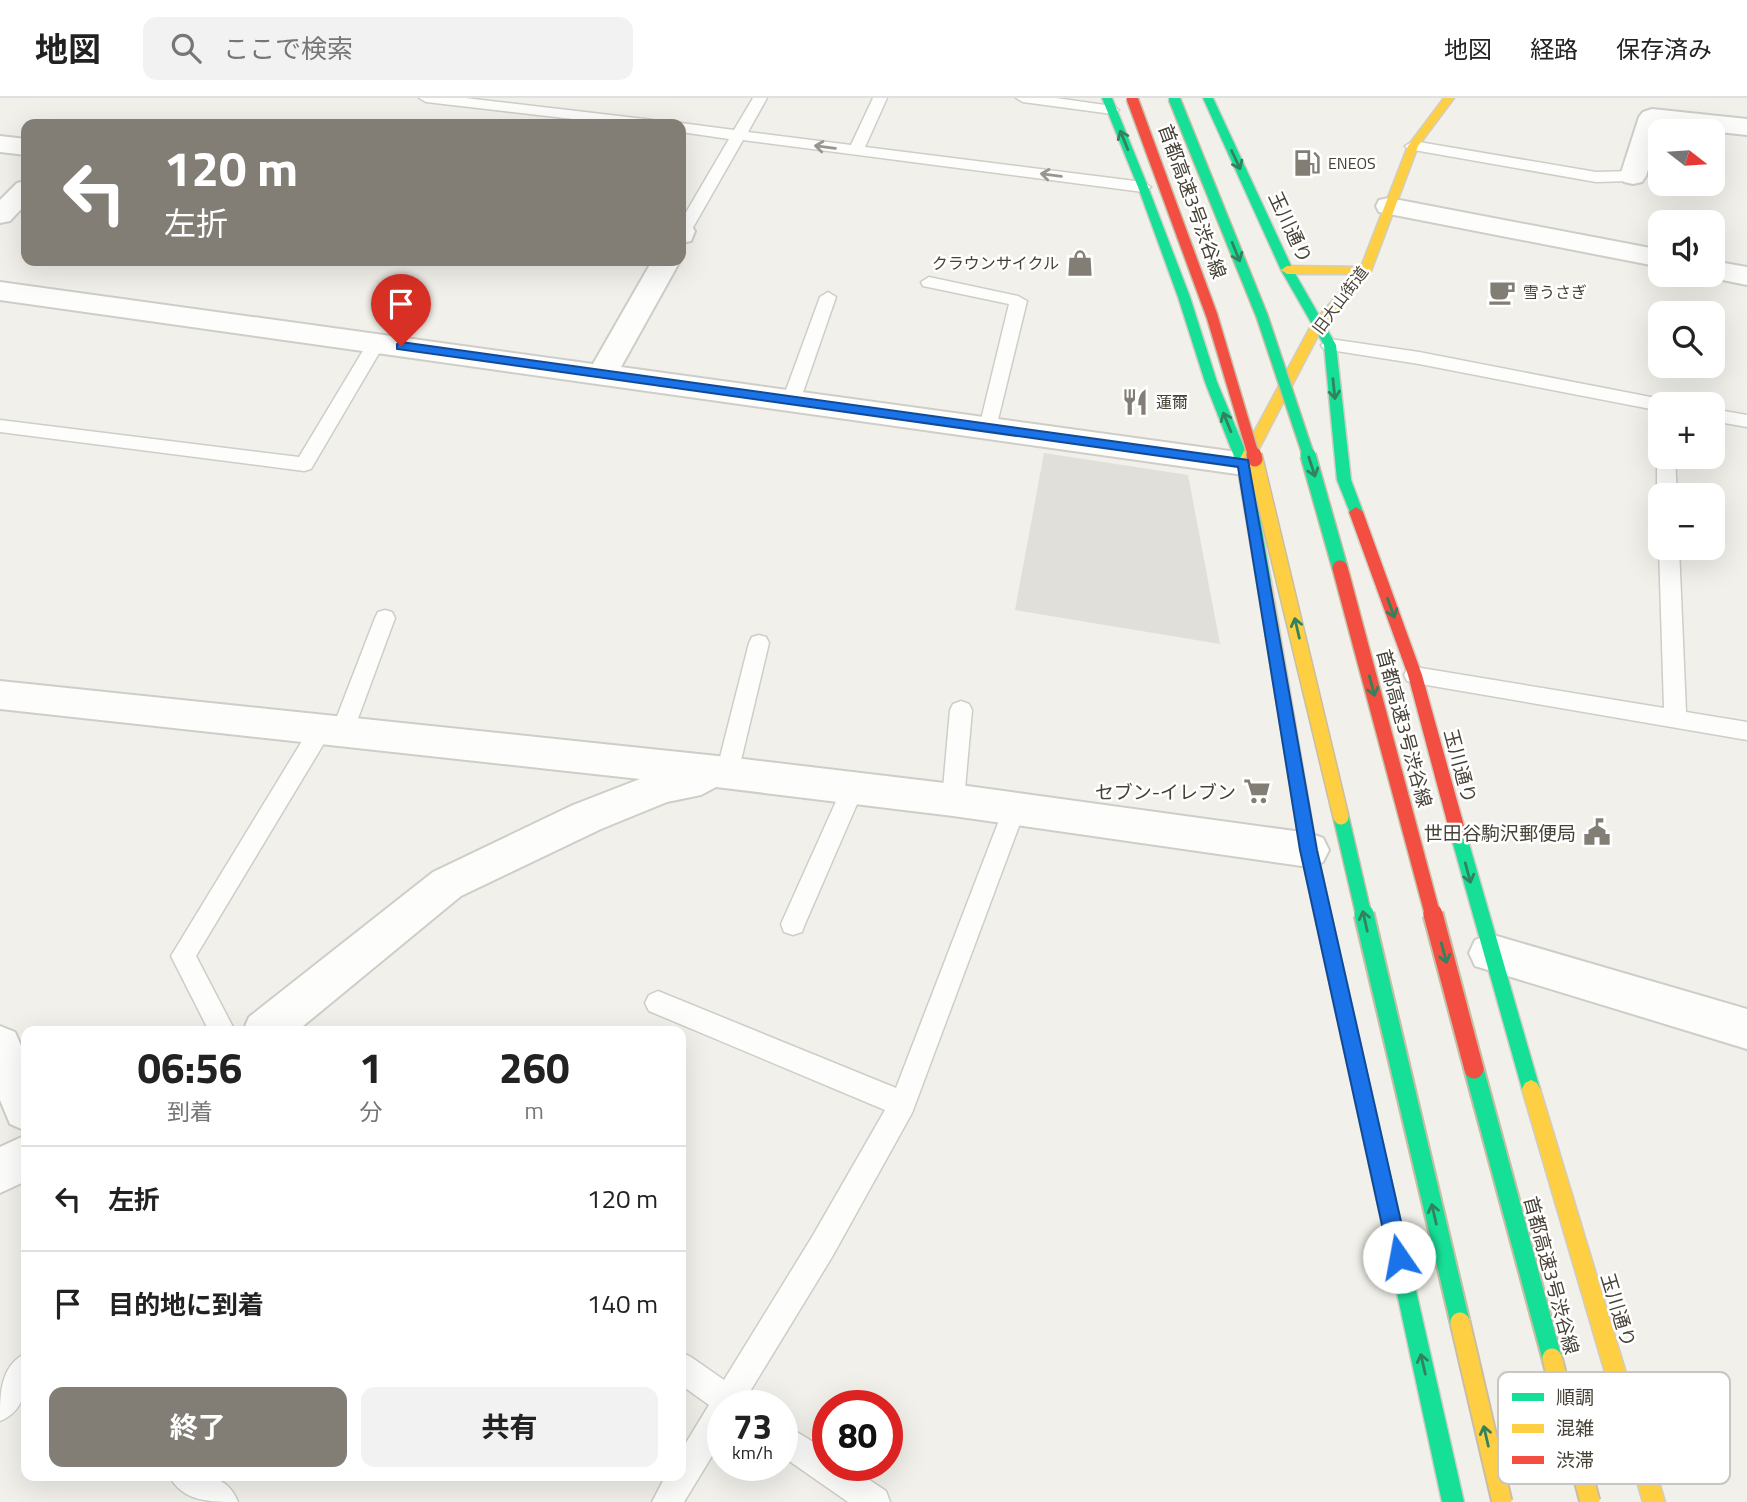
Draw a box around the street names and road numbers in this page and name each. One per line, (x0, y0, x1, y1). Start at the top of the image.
street label: 首都高速3号渋谷線 (1152, 120, 1234, 282)
street label: 玉川通り (1262, 186, 1320, 268)
street label: 旧大山街道 (1306, 261, 1374, 339)
street label: 首都高速3号渋谷線 (1370, 646, 1440, 810)
street label: 玉川通り (1437, 726, 1485, 806)
street label: 首都高速3号渋谷線 (1517, 1193, 1587, 1357)
street label: 玉川通り (1594, 1269, 1644, 1351)

